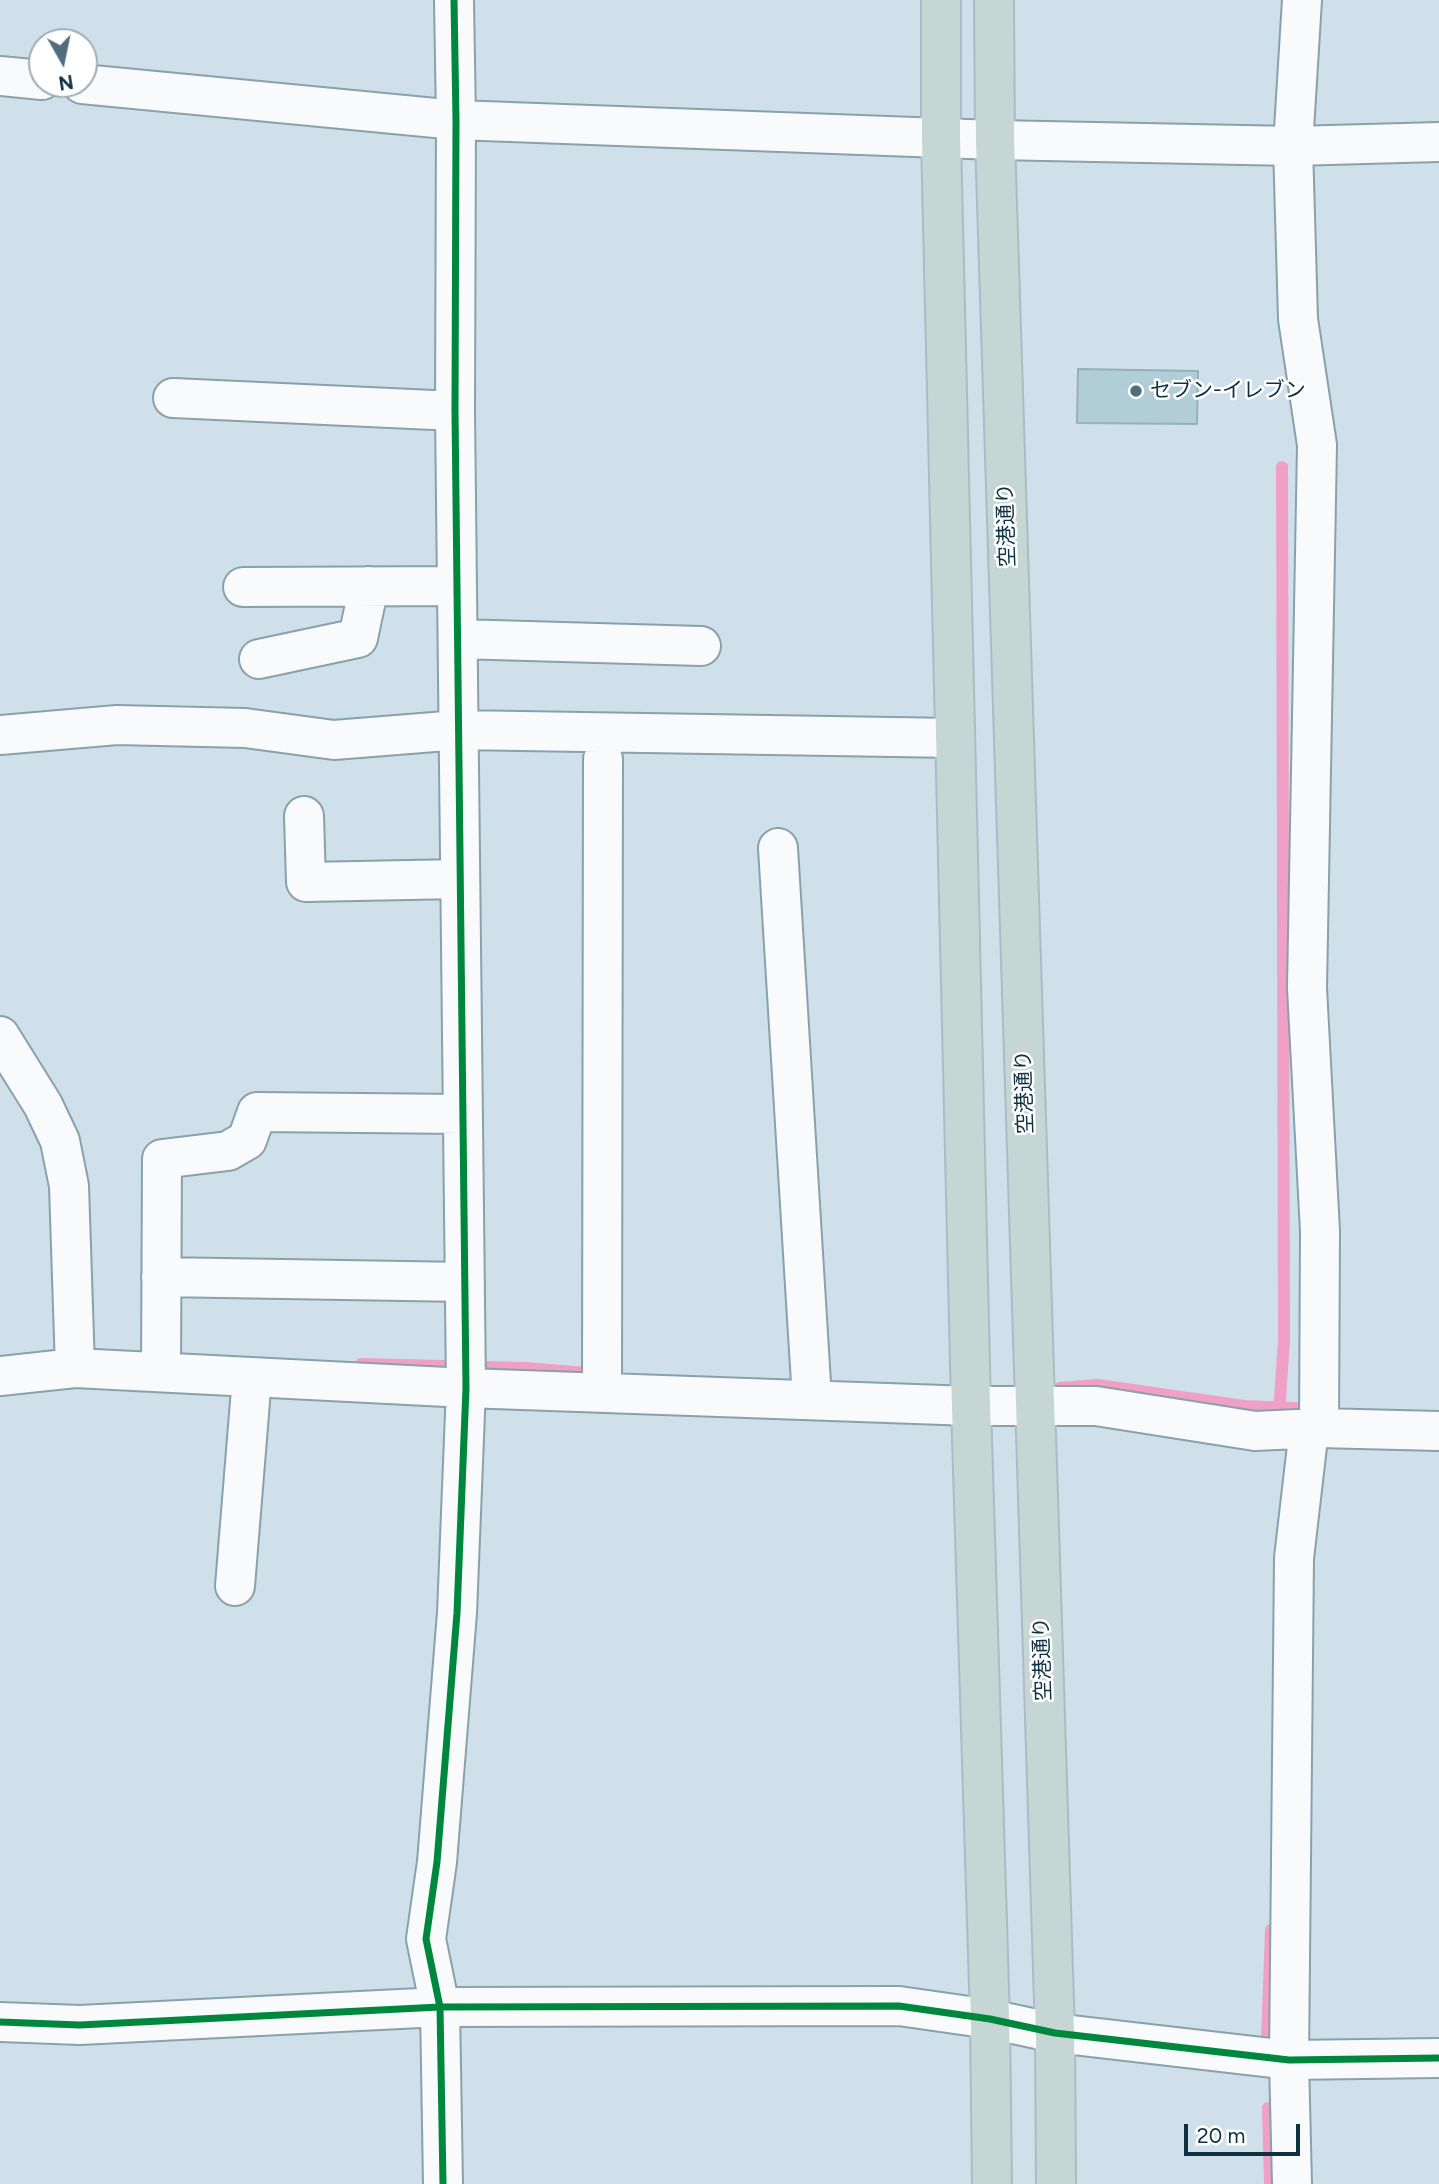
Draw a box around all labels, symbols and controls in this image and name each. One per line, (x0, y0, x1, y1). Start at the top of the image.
north arrow (28, 28, 98, 98)
text: N (57, 70, 75, 95)
place label: セブン-イレブン (1150, 378, 1306, 404)
marker: セブン-イレブン (1128, 383, 1144, 399)
street label: 空港通り (993, 483, 1021, 567)
street label: 空港通り (1011, 1050, 1039, 1134)
street label: 空港通り (1029, 1617, 1057, 1701)
scale bar (1187, 2110, 1302, 2154)
text: 20 m (1197, 2123, 1245, 2148)

